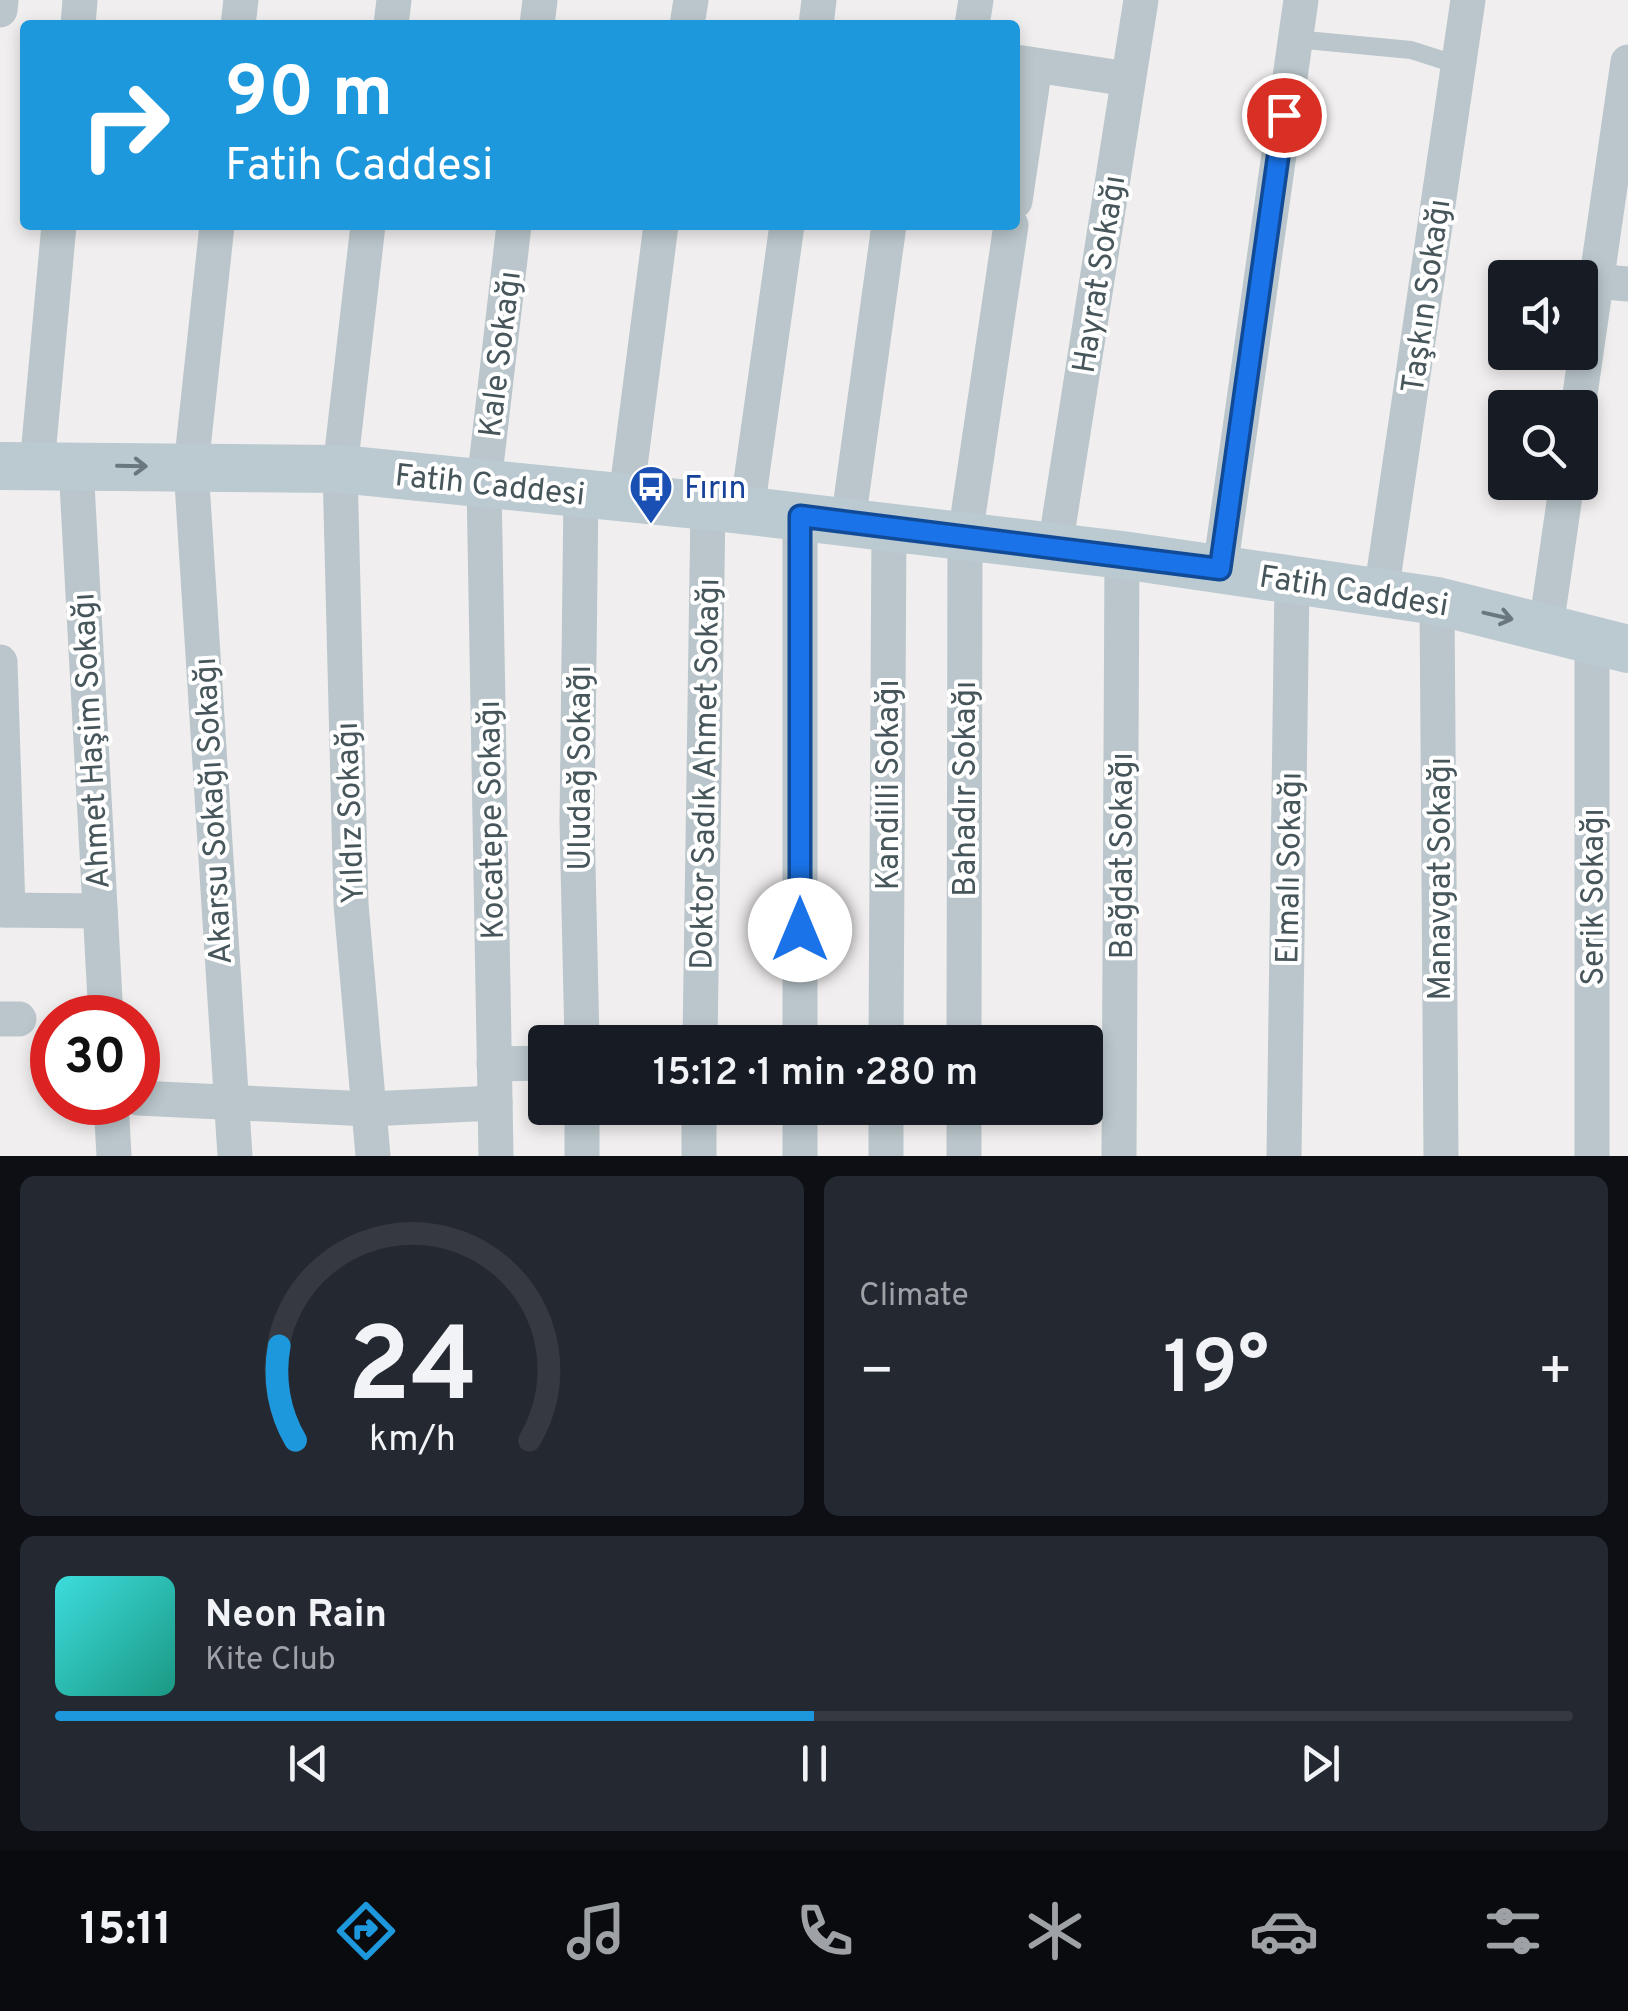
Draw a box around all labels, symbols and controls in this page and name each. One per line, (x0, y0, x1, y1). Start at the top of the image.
text: 90 m (225, 52, 393, 141)
icon: right (60, 60, 190, 190)
pin (1242, 73, 1327, 158)
icon: arrive (1257, 88, 1312, 143)
text: Fatih Caddesi (225, 139, 493, 196)
street label: Hayrat Sokağı (1066, 173, 1136, 376)
street label: Taşkın Sokağı (1395, 197, 1461, 396)
map controls (1488, 260, 1598, 500)
button: sound (1488, 260, 1598, 370)
street label: Kale Sokağı (472, 269, 532, 440)
button: search (1488, 390, 1598, 500)
one-way arrow (116, 456, 148, 476)
street label: Fatih Caddesi (393, 457, 587, 517)
bus stop icon: Fırın (628, 464, 674, 525)
place label: Fırın (684, 470, 747, 510)
street label: Fatih Caddesi (1256, 558, 1451, 628)
street label: Doktor Sadık Ahmet Sokağı (684, 578, 730, 970)
street label: Ahmet Haşim Sokağı (65, 592, 121, 890)
one-way arrow (1481, 608, 1513, 626)
street label: Akarsu Sokağı Sokağı (187, 656, 243, 965)
street label: Uludağ Sokağı (562, 665, 602, 871)
street label: Kandilli Sokağı (870, 679, 910, 891)
street label: Bahadır Sokağı (947, 681, 987, 897)
street label: Kocatepe Sokağı (471, 700, 515, 940)
street label: Yıldız Sokağı (329, 721, 375, 904)
street label: Bağdat Sokağı (1104, 752, 1144, 960)
street label: Manavgat Sokağı (1422, 757, 1462, 1001)
street label: Elmalı Sokağı (1269, 772, 1313, 964)
street label: Serik Sokağı (1575, 808, 1615, 986)
position arrow (748, 878, 852, 982)
speed limit sign: 30 (30, 995, 160, 1125)
text: 15:12 · 1 min · 280 m (653, 1050, 978, 1099)
text: Climate (859, 1277, 969, 1317)
text: 24 (347, 1306, 477, 1438)
text: 19° (1163, 1325, 1269, 1420)
text: − (859, 1339, 894, 1409)
text: + (1538, 1339, 1573, 1409)
text: km/h (369, 1418, 455, 1464)
text: Neon Rain (205, 1592, 387, 1641)
text: Kite Club (205, 1641, 336, 1681)
icon: previous (281, 1736, 336, 1791)
icon: pause (787, 1736, 842, 1791)
icon: next (1293, 1736, 1348, 1791)
icon: directions (331, 1896, 401, 1966)
icon: music (561, 1896, 631, 1966)
icon: phone (790, 1896, 860, 1966)
icon: climate (1020, 1896, 1090, 1966)
icon: car (1249, 1896, 1319, 1966)
icon: filters (1478, 1896, 1548, 1966)
text: 15:11 (80, 1903, 172, 1960)

